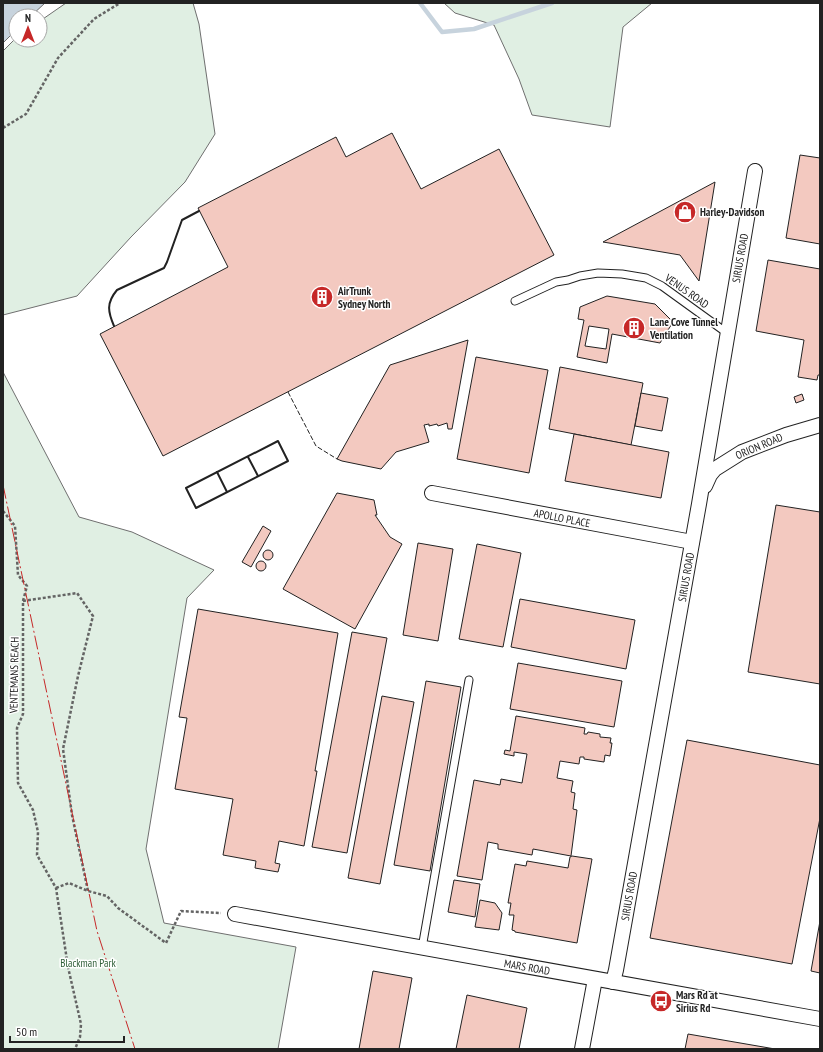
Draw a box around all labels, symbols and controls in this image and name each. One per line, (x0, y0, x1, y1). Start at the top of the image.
north arrow (8, 8, 48, 48)
text: N (25, 11, 31, 25)
shop icon: Harley-Davidson (672, 199, 698, 225)
place label: Harley-Davidson (700, 205, 765, 219)
street label: SIRIUS ROAD (729, 232, 751, 284)
street label: VENUS ROAD (662, 270, 712, 311)
building icon: AirTrunk Sydney North (309, 284, 335, 310)
place label: AirTrunk Sydney North (337, 284, 391, 311)
building icon: Lane Cove Tunnel Ventilation (621, 315, 647, 341)
place label: Lane Cove Tunnel Ventilation (649, 315, 718, 342)
street label: ORION ROAD (733, 430, 785, 462)
street label: APOLLO PLACE (533, 506, 592, 530)
street label: SIRIUS ROAD (675, 551, 697, 603)
street label: VENTEMANS REACH (6, 637, 22, 714)
street label: SIRIUS ROAD (618, 870, 640, 922)
park label: Blackman Park (60, 956, 116, 970)
street label: MARS ROAD (503, 956, 551, 978)
bus stop icon: Mars Rd at Sirius Rd (648, 988, 674, 1014)
place label: Mars Rd at Sirius Rd (676, 988, 718, 1015)
scale bar (10, 1018, 124, 1044)
text: 50 m (16, 1024, 37, 1039)

